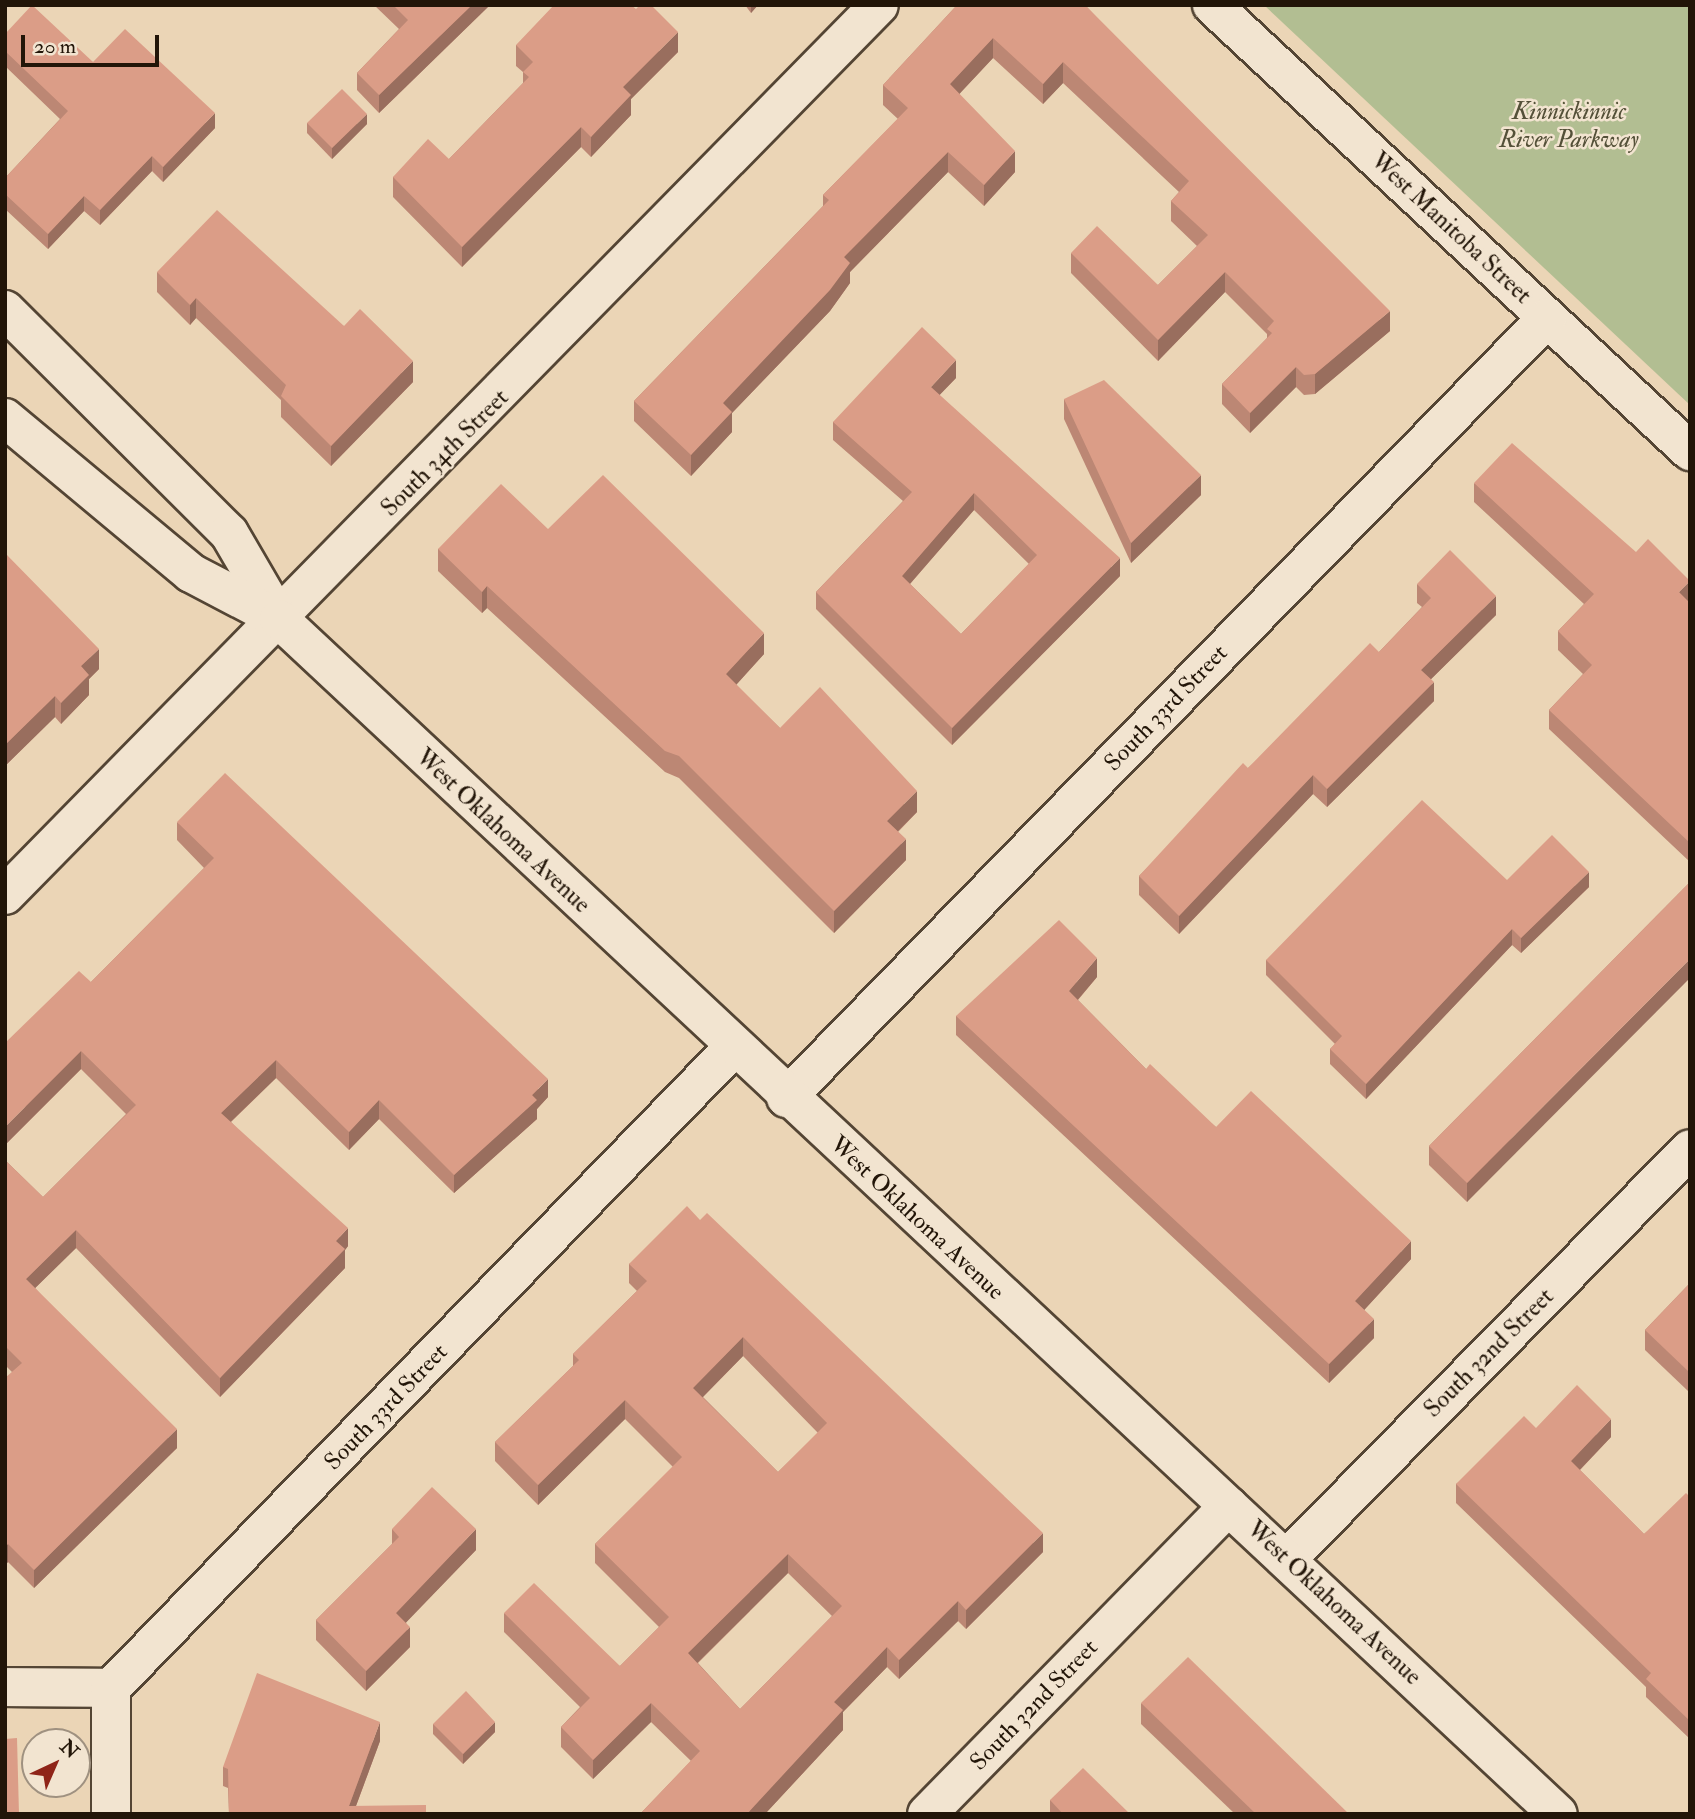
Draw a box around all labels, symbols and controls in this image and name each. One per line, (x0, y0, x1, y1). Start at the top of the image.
scale bar (24, 21, 163, 65)
text: 20 m (34, 33, 76, 60)
park label: Kinnickinnic River Parkway (1499, 98, 1639, 154)
street label: West Manitoba Street (1365, 146, 1537, 310)
street label: South 34th Street (375, 383, 515, 523)
street label: South 33rd Street (1098, 639, 1234, 777)
street label: West Oklahoma Avenue (410, 743, 596, 919)
street label: West Oklahoma Avenue (824, 1130, 1010, 1306)
street label: South 32nd Street (1418, 1282, 1560, 1424)
street label: South 33rd Street (318, 1338, 454, 1476)
street label: West Oklahoma Avenue (1241, 1515, 1427, 1691)
street label: South 32nd Street (964, 1633, 1104, 1777)
north arrow (21, 1728, 91, 1798)
text: N (55, 1735, 84, 1764)

